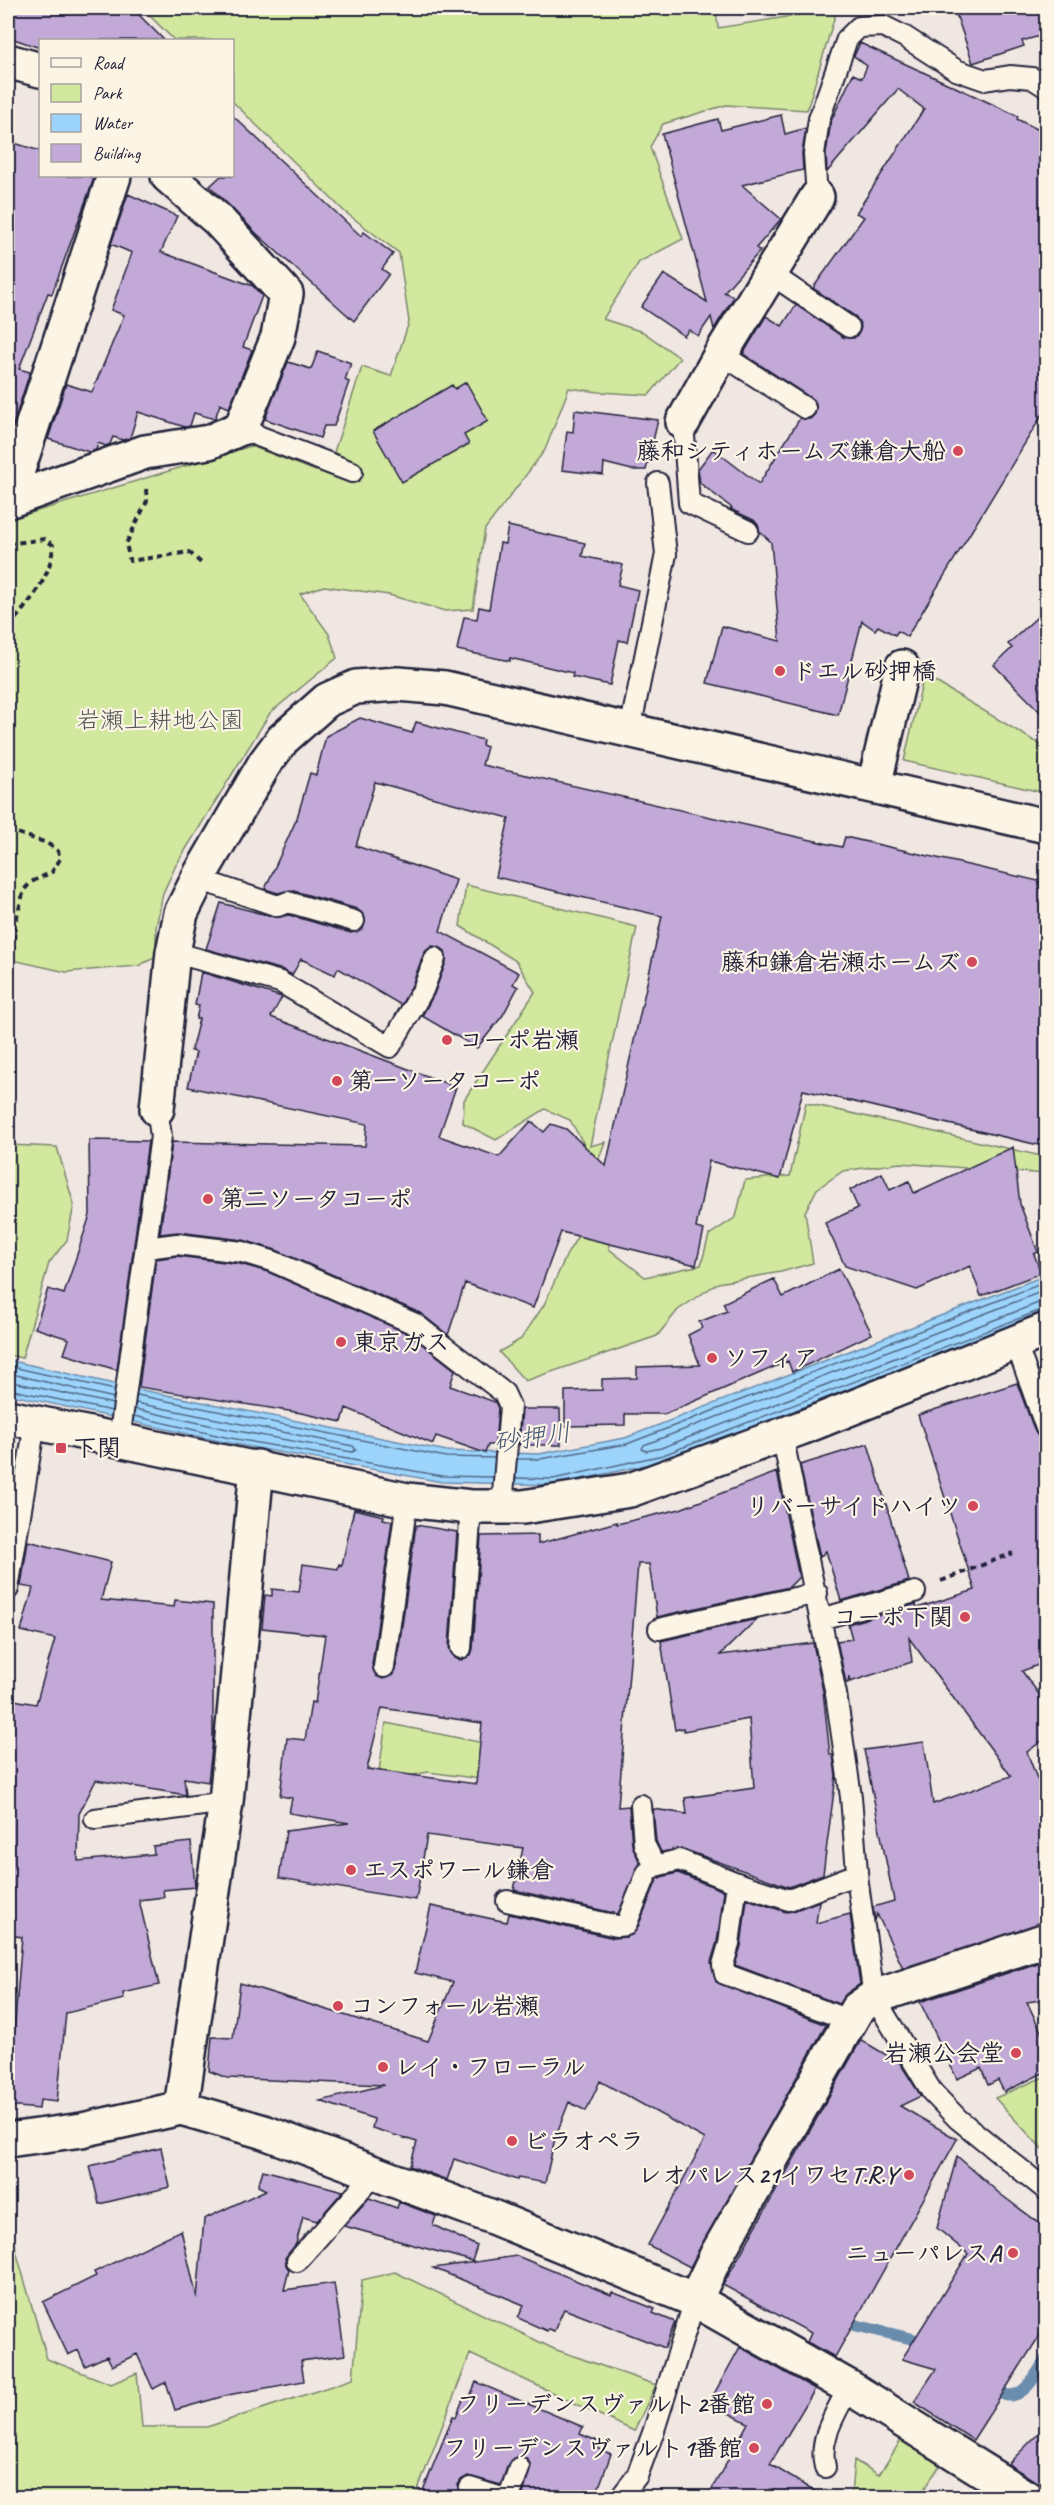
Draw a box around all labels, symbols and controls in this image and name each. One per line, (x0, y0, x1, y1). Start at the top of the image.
legend (39, 39, 234, 177)
text: Road (93, 52, 126, 74)
text: Park (93, 82, 123, 104)
text: Water (93, 112, 134, 134)
text: Building (93, 142, 142, 164)
place label: 藤和シティホームズ鎌倉大船 (636, 436, 946, 466)
marker: 藤和シティホームズ鎌倉大船 (951, 444, 965, 458)
place label: ドエル砂押橋 (792, 656, 936, 686)
marker: ドエル砂押橋 (773, 664, 787, 678)
park label: 岩瀬上耕地公園 (76, 705, 244, 735)
place label: 藤和鎌倉岩瀬ホームズ (721, 947, 960, 977)
marker: 藤和鎌倉岩瀬ホームズ (965, 955, 979, 969)
place label: コーポ岩瀬 (459, 1025, 579, 1055)
marker: コーポ岩瀬 (440, 1033, 454, 1047)
place label: 第一ソータコーポ (349, 1066, 541, 1096)
marker: 第一ソータコーポ (330, 1074, 344, 1088)
place label: 第二ソータコーポ (220, 1184, 412, 1214)
marker: 第二ソータコーポ (201, 1192, 215, 1206)
place label: 東京ガス (353, 1327, 449, 1357)
marker: 東京ガス (334, 1335, 348, 1349)
place label: ソフィア (724, 1343, 818, 1373)
marker: ソフィア (705, 1351, 719, 1365)
water label: 砂押川 (491, 1416, 573, 1459)
place label: 下関 (73, 1433, 121, 1463)
marker: 下関 (54, 1441, 68, 1455)
place label: リバーサイドハイツ (745, 1491, 961, 1521)
marker: リバーサイドハイツ (966, 1499, 980, 1513)
place label: コーポ下関 (833, 1602, 953, 1632)
marker: コーポ下関 (958, 1610, 972, 1624)
place label: エスポワール鎌倉 (363, 1855, 554, 1885)
marker: エスポワール鎌倉 (344, 1863, 358, 1877)
place label: コンフォール岩瀬 (350, 1991, 539, 2021)
marker: コンフォール岩瀬 (331, 1999, 345, 2013)
place label: 岩瀬公会堂 (884, 2038, 1004, 2068)
marker: 岩瀬公会堂 (1009, 2046, 1023, 2060)
place label: レイ・フローラル (395, 2052, 586, 2082)
marker: レイ・フローラル (376, 2060, 390, 2074)
place label: ビラオペラ (524, 2126, 644, 2156)
marker: ビラオペラ (505, 2134, 519, 2148)
place label: レオパレス21イワセT.R.Y (638, 2160, 902, 2190)
marker: レオパレス21イワセT.R.Y (902, 2168, 916, 2182)
place label: ニューパレスA (845, 2238, 1003, 2268)
marker: ニューパレスA (1006, 2246, 1020, 2260)
place label: フリーデンスヴァルト2番館 (456, 2389, 755, 2419)
marker: フリーデンスヴァルト2番館 (760, 2397, 774, 2411)
place label: フリーデンスヴァルト1番館 (443, 2433, 742, 2463)
marker: フリーデンスヴァルト1番館 (747, 2441, 761, 2455)

